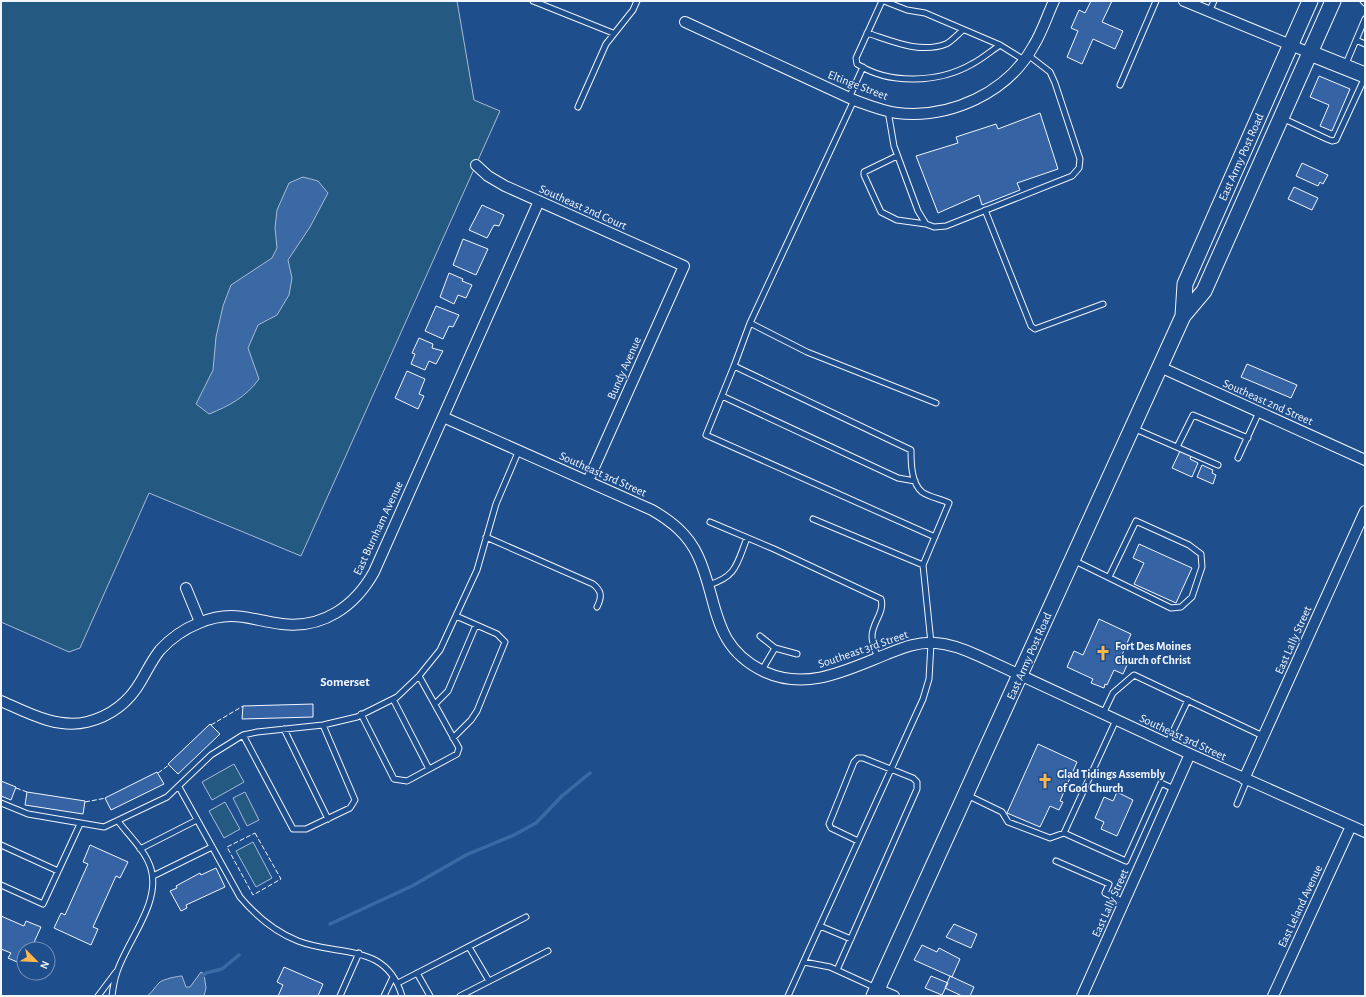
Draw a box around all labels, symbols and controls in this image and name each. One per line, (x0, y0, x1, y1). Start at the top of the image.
street label: Eltinge Street (826, 68, 890, 102)
street label: East Army Post Road (1216, 112, 1267, 203)
street label: Southeast 2nd Court (537, 182, 629, 232)
street label: Bundy Avenue (605, 335, 644, 401)
street label: Southeast 2nd Street (1221, 377, 1315, 427)
street label: Southeast 3rd Street (558, 449, 649, 499)
street label: East Burnham Avenue (351, 479, 405, 577)
street label: East Lally Street (1273, 604, 1314, 676)
street label: East Army Post Road (1004, 611, 1055, 702)
street label: Southeast 3rd Street (817, 628, 910, 670)
place label: Fort Des Moines Church of Christ (1115, 640, 1191, 666)
church icon: Fort Des Moines Church of Christ (1094, 644, 1112, 662)
district label: Somerset (320, 676, 370, 689)
street label: Southeast 3rd Street (1138, 712, 1228, 762)
place label: Glad Tidings Assembly of God Church (1057, 768, 1166, 794)
church icon: Glad Tidings Assembly of God Church (1036, 772, 1054, 790)
street label: East Leland Avenue (1276, 863, 1324, 949)
street label: East Lally Street (1090, 867, 1131, 939)
north arrow (16, 941, 56, 981)
text: N (38, 959, 51, 971)

